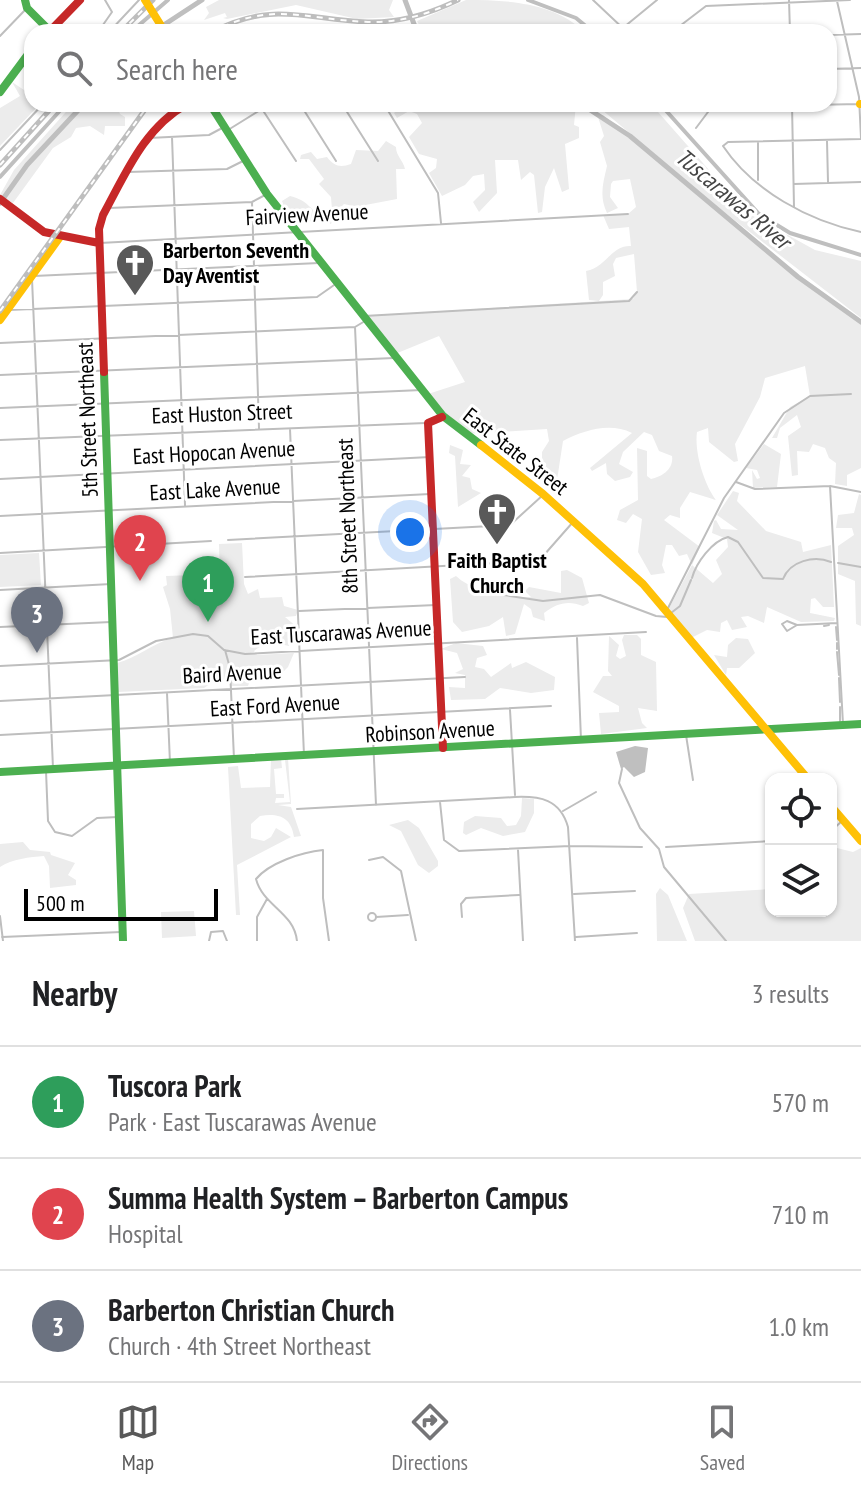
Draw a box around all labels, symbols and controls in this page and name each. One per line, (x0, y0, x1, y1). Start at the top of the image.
search box (24, 24, 837, 112)
icon: search (52, 46, 96, 90)
text: Search here (116, 49, 238, 88)
water label: Tuscarawas River (669, 141, 800, 258)
street label: Fairview Avenue (245, 197, 369, 231)
place label: Barberton Seventh Day Aventist (163, 236, 309, 289)
church icon: Barberton Seventh Day Aventist (114, 242, 156, 297)
street label: 5th Street Northeast (70, 342, 104, 498)
street label: East Huston Street (151, 397, 293, 429)
street label: East State Street (458, 401, 574, 501)
street label: East Hopocan Avenue (132, 434, 296, 470)
street label: 8th Street Northeast (330, 438, 364, 594)
street label: East Lake Avenue (149, 472, 281, 506)
church icon: Faith Baptist Church (476, 491, 518, 546)
your location (390, 512, 430, 552)
pin: 2 (114, 515, 166, 581)
place label: Faith Baptist Church (447, 546, 547, 599)
pin: 1 (182, 556, 234, 622)
pin: 3 (11, 587, 63, 653)
street label: East Tuscarawas Avenue (250, 613, 432, 651)
street label: Baird Avenue (182, 656, 282, 690)
street label: East Ford Avenue (209, 688, 341, 722)
street label: Robinson Avenue (365, 714, 495, 748)
map controls (765, 773, 837, 917)
button: locate (765, 773, 837, 845)
button: layers (765, 845, 837, 917)
scale bar (24, 885, 218, 921)
text: 500 m (36, 889, 85, 917)
text: Nearby (32, 971, 117, 1015)
text: 3 results (752, 977, 829, 1010)
text: Tuscora Park (108, 1066, 241, 1105)
text: 1 (52, 1086, 64, 1119)
text: 570 m (771, 1086, 829, 1119)
text: Park · East Tuscarawas Avenue (108, 1105, 377, 1138)
text: Summa Health System – Barberton Campus (108, 1178, 568, 1217)
text: 2 (52, 1198, 64, 1231)
text: 710 m (771, 1198, 829, 1231)
text: Hospital (108, 1217, 183, 1250)
text: Barberton Christian Church (108, 1290, 395, 1329)
text: 3 (52, 1310, 64, 1343)
text: 1.0 km (768, 1310, 829, 1343)
text: Church · 4th Street Northeast (108, 1329, 371, 1362)
tab: Map (116, 1400, 160, 1476)
tab: Directions (392, 1400, 468, 1476)
tab: Saved (700, 1400, 745, 1476)

